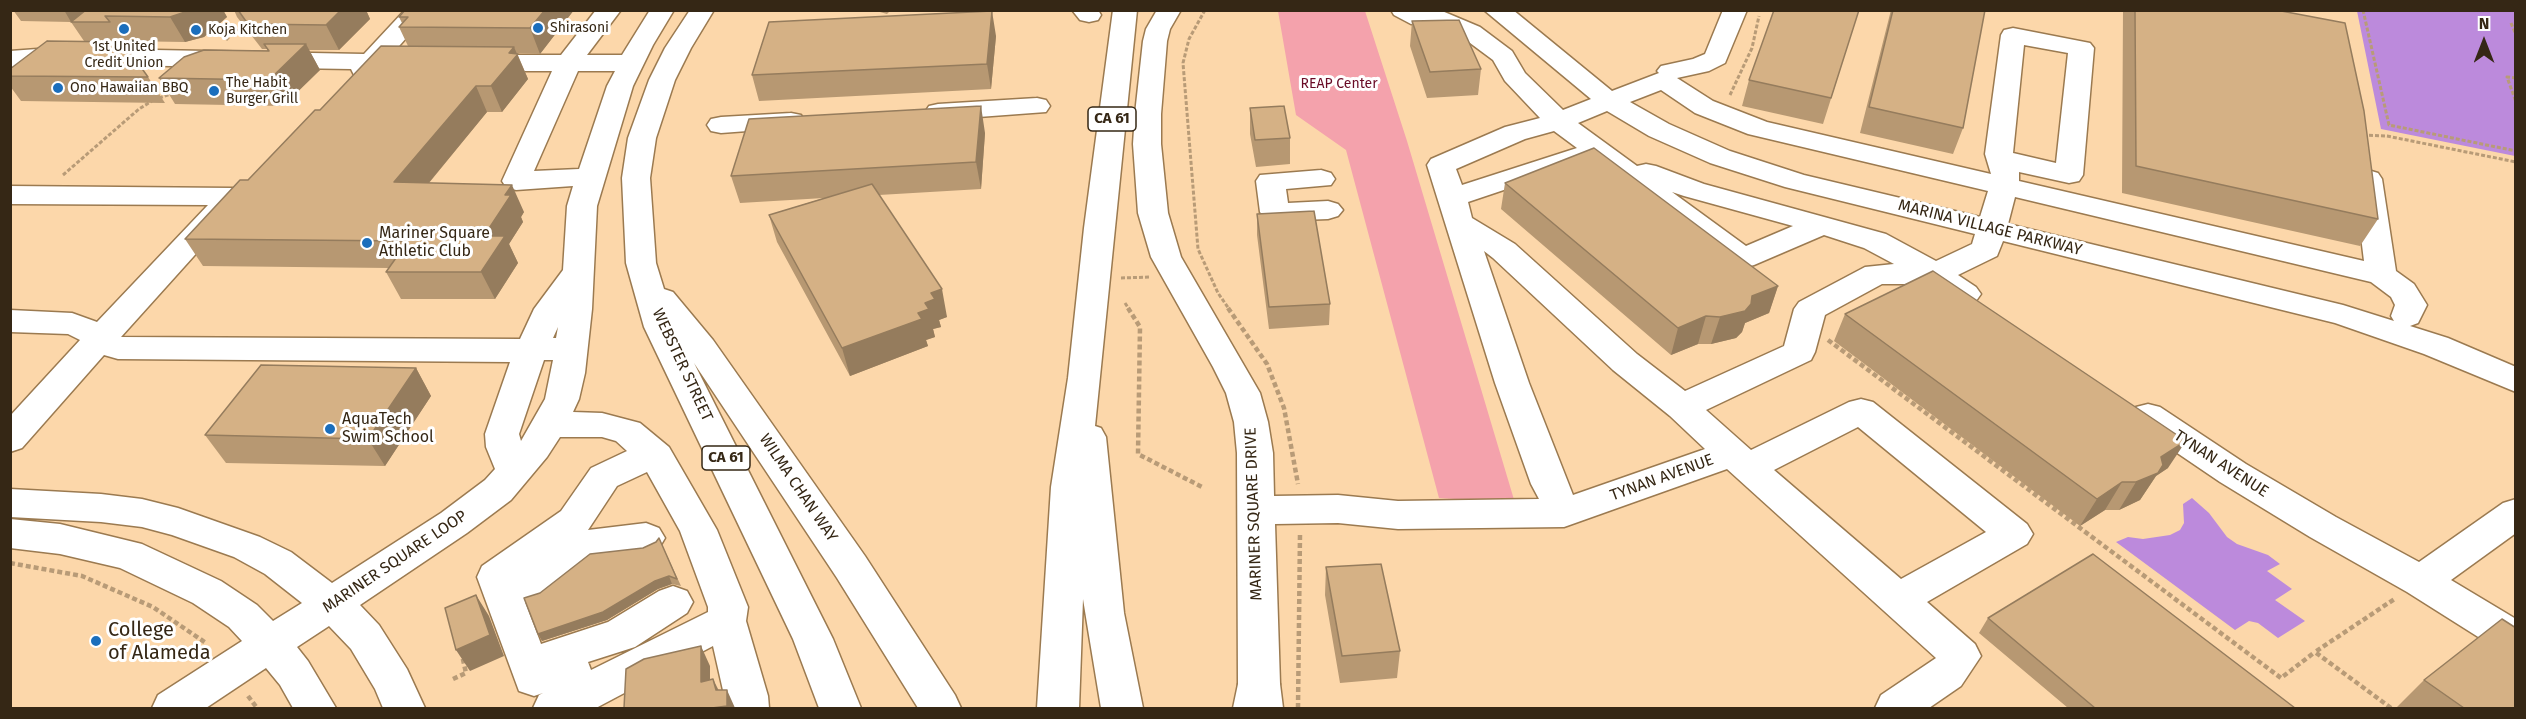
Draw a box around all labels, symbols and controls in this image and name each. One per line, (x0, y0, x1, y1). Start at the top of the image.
north arrow (2454, 12, 2514, 72)
text: N (2479, 14, 2489, 33)
place label: Shirasoni (550, 20, 609, 36)
marker: Shirasoni (531, 21, 545, 35)
marker: 1st United Credit Union (117, 22, 131, 36)
place label: Koja Kitchen (208, 22, 287, 38)
marker: Koja Kitchen (189, 23, 203, 37)
place label: 1st United Credit Union (84, 39, 164, 72)
place label: The Habit Burger Grill (226, 75, 298, 108)
park label: REAP Center (1300, 76, 1378, 92)
place label: Ono Hawaiian BBQ (70, 80, 188, 96)
marker: Ono Hawaiian BBQ (51, 81, 65, 95)
marker: The Habit Burger Grill (207, 84, 221, 98)
road number: CA 61 (1088, 107, 1136, 131)
street label: MARINA VILLAGE PARKWAY (1896, 196, 2084, 260)
place label: Mariner Square Athletic Club (379, 224, 490, 262)
marker: Mariner Square Athletic Club (360, 236, 374, 250)
street label: WEBSTER STREET (648, 306, 716, 424)
place label: AquaTech Swim School (342, 410, 434, 448)
marker: AquaTech Swim School (323, 422, 337, 436)
street label: TYNAN AVENUE (2170, 426, 2272, 502)
street label: MARINER SQUARE DRIVE (1241, 427, 1267, 601)
street label: WILMA CHAN WAY (755, 430, 841, 546)
road number: CA 61 (702, 446, 750, 470)
street label: TYNAN AVENUE (1608, 450, 1716, 506)
street label: MARINER SQUARE LOOP (319, 507, 471, 617)
place label: College of Alameda (108, 618, 211, 665)
marker: College of Alameda (89, 634, 103, 648)

